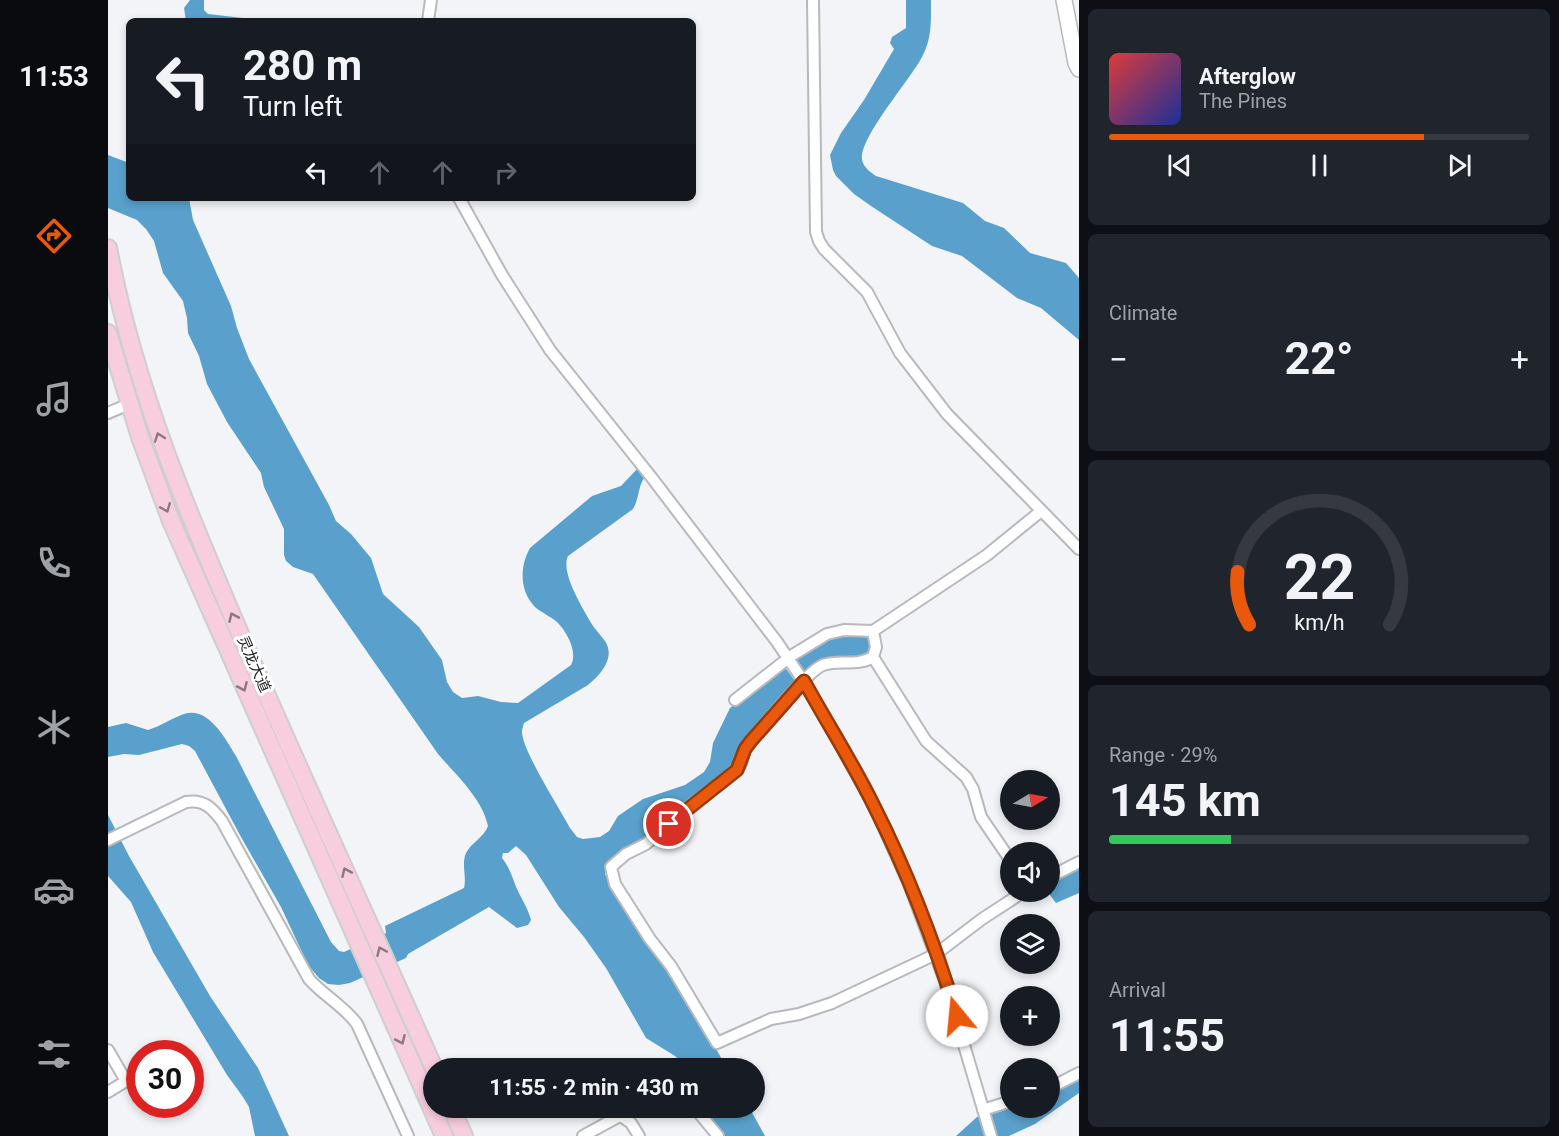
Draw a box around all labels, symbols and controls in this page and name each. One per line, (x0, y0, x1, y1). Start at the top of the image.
text: 280 m (243, 41, 362, 90)
icon: left (144, 42, 222, 120)
text: 11:53 (19, 61, 89, 93)
text: Afterglow (1199, 64, 1296, 89)
text: The Pines (1199, 89, 1287, 113)
text: Turn left (243, 91, 343, 123)
icon: previous (1163, 149, 1196, 182)
icon: pause (1303, 149, 1336, 182)
icon: next (1443, 149, 1476, 182)
icon: left (300, 156, 333, 189)
icon: ahead (363, 156, 396, 189)
icon: ahead (426, 156, 459, 189)
icon: right (489, 156, 522, 189)
icon: directions (33, 215, 75, 257)
text: Climate (1109, 301, 1177, 325)
text: 22° (1284, 332, 1354, 385)
text: − (1109, 340, 1128, 379)
text: + (1510, 340, 1529, 379)
icon: music (33, 378, 75, 420)
one-way arrow (154, 432, 167, 443)
one-way arrow (159, 502, 171, 513)
text: 22 (1283, 541, 1355, 614)
icon: phone (33, 542, 75, 584)
text: km/h (1294, 610, 1344, 635)
one-way arrow (228, 612, 240, 623)
street label: 灵龙大道 (234, 633, 274, 695)
one-way arrow (236, 681, 248, 692)
icon: climate (33, 706, 75, 748)
text: Range · 29% (1109, 743, 1217, 767)
north arrow (1000, 770, 1060, 830)
map controls (1000, 770, 1060, 1118)
text: 145 km (1109, 774, 1261, 827)
pin (643, 798, 694, 849)
icon: arrive (652, 807, 685, 840)
button: sound (1000, 842, 1060, 902)
one-way arrow (341, 867, 353, 878)
icon: car (33, 869, 75, 911)
button: layers (1000, 914, 1060, 974)
one-way arrow (377, 947, 389, 958)
text: Arrival (1109, 978, 1166, 1002)
position arrow (925, 984, 989, 1048)
button: + (1000, 986, 1060, 1046)
text: 11:55 (1109, 1009, 1225, 1062)
icon: filters (33, 1033, 75, 1075)
one-way arrow (393, 1033, 405, 1044)
speed limit sign: 30 (126, 1040, 204, 1118)
button: − (1000, 1058, 1060, 1118)
text: 11:55 · 2 min · 430 m (489, 1075, 699, 1100)

